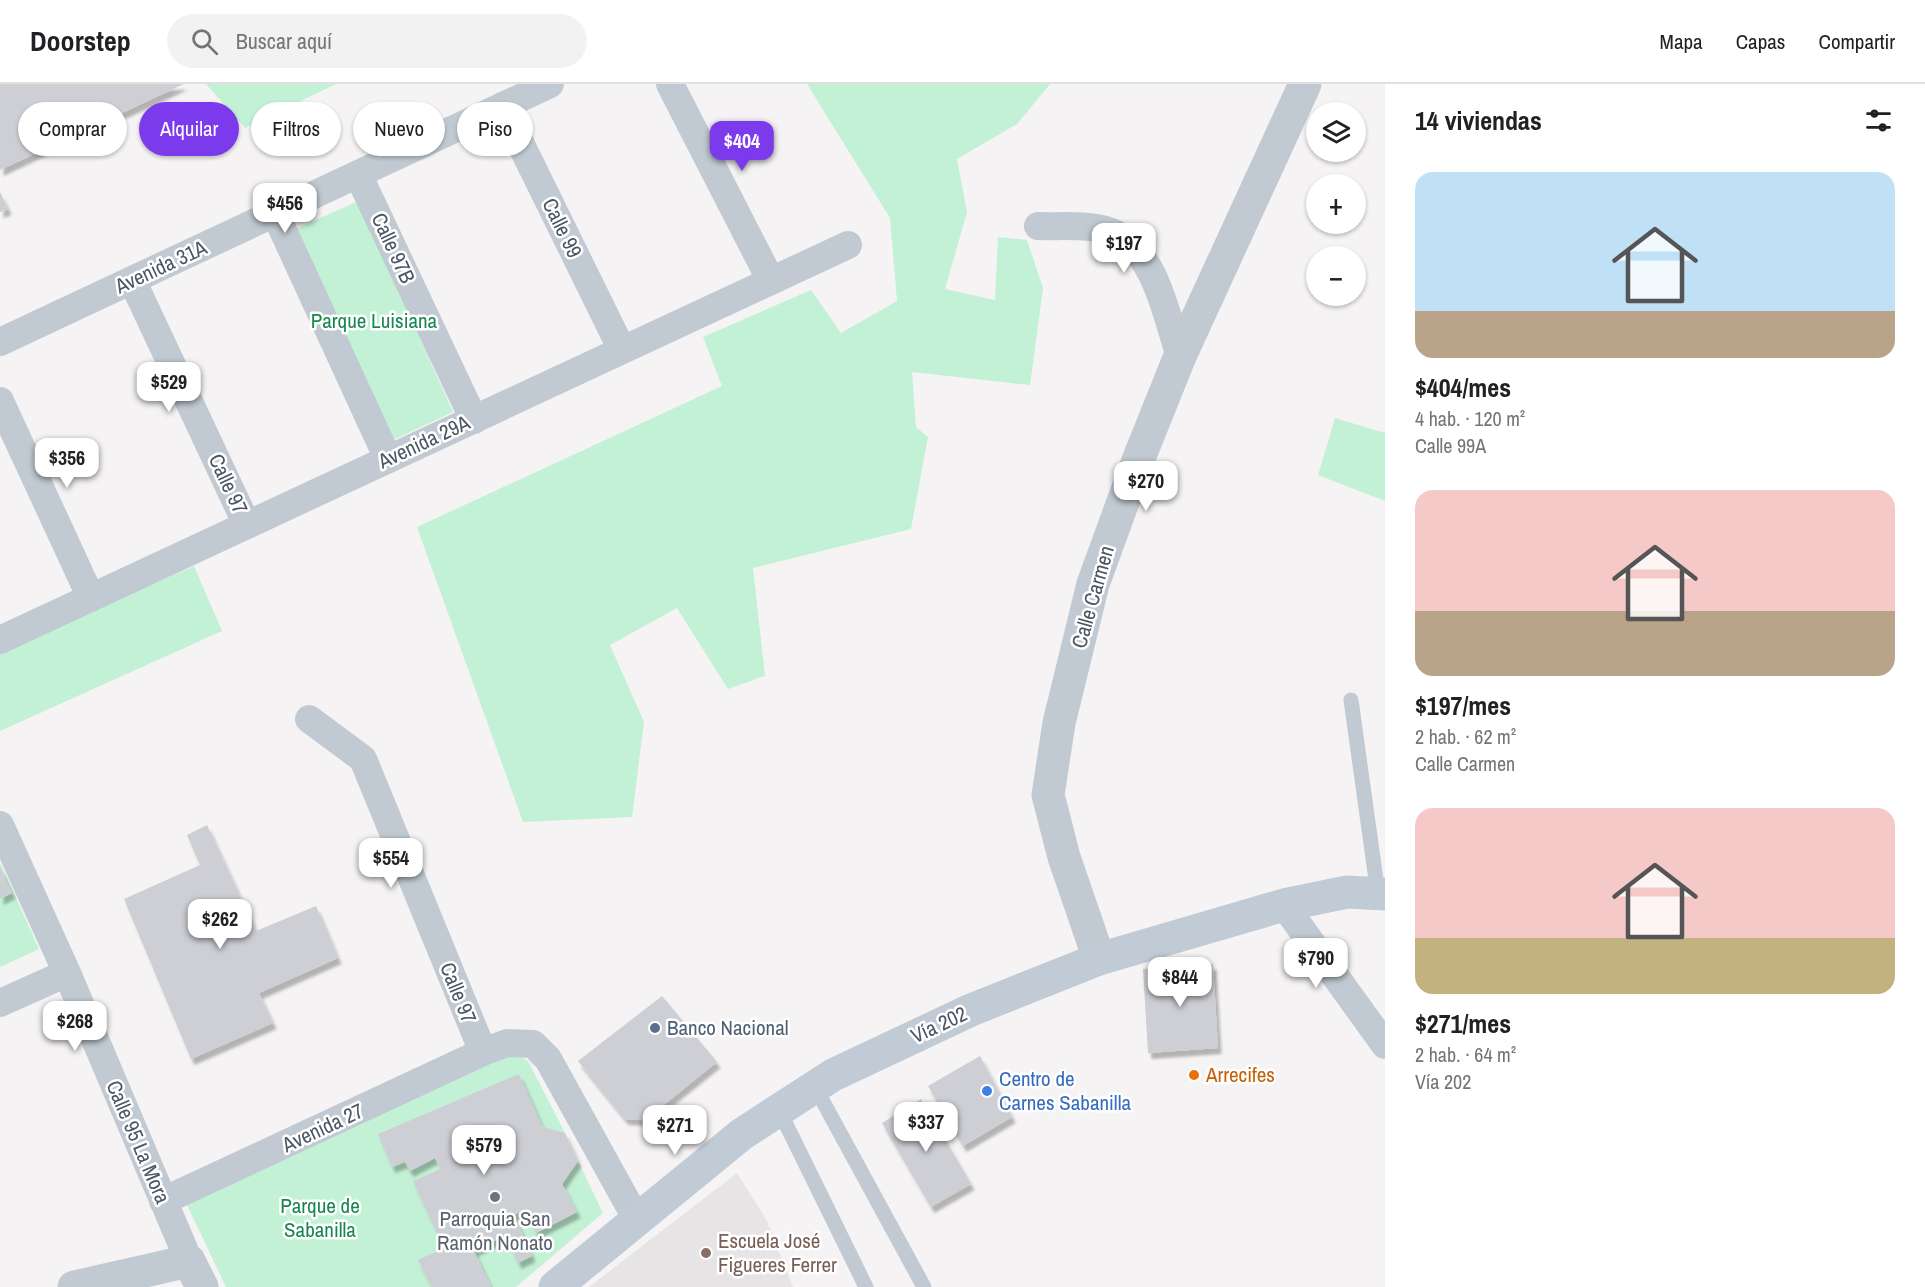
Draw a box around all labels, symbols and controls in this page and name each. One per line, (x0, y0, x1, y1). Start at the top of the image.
search box (167, 14, 587, 68)
text: Doorstep (30, 22, 131, 60)
icon: search (188, 25, 221, 58)
text: Buscar aquí (236, 26, 332, 56)
text: Mapa (1660, 27, 1703, 56)
text: Capas (1736, 27, 1785, 56)
text: Compartir (1818, 27, 1895, 56)
chip: Comprar (18, 102, 127, 156)
chip: Alquilar (139, 102, 239, 156)
chip: Filtros (251, 102, 341, 156)
chip: Nuevo (353, 102, 445, 156)
chip: Piso (457, 102, 533, 156)
map controls (1306, 102, 1366, 306)
button: layers (1306, 102, 1366, 162)
text: 14 viviendas (1415, 103, 1542, 138)
icon: filters (1862, 104, 1895, 137)
pin: $404 (706, 121, 778, 172)
text: $404 (724, 127, 760, 154)
button: + (1306, 174, 1366, 234)
pin: $456 (249, 183, 321, 234)
text: $456 (267, 189, 303, 216)
street label: Calle 99 (536, 193, 589, 263)
street label: Calle 97B (365, 208, 422, 288)
icon: home (1601, 211, 1709, 319)
pin: $197 (1088, 223, 1160, 274)
text: $197 (1106, 229, 1142, 256)
street label: Avenida 31A (109, 232, 212, 301)
button: − (1306, 246, 1366, 306)
park label: Parque Luisiana (311, 306, 438, 335)
pin: $529 (133, 362, 205, 413)
text: $529 (151, 368, 187, 395)
text: $404/mes (1415, 370, 1511, 405)
text: 4 hab. · 120 m² (1415, 405, 1525, 432)
street label: Avenida 29A (372, 407, 475, 476)
text: Calle 99A (1415, 432, 1486, 459)
pin: $356 (31, 438, 103, 489)
text: $356 (49, 444, 85, 471)
street label: Calle 97 (202, 449, 255, 519)
pin: $270 (1110, 461, 1182, 512)
text: $270 (1128, 467, 1164, 494)
icon: home (1601, 529, 1709, 637)
street label: Calle Carmen (1064, 542, 1121, 651)
text: $197/mes (1415, 688, 1511, 723)
text: 2 hab. · 62 m² (1415, 723, 1516, 750)
text: Calle Carmen (1415, 750, 1515, 777)
pin: $554 (355, 838, 427, 889)
text: $554 (373, 844, 409, 871)
icon: home (1601, 847, 1709, 955)
pin: $262 (184, 899, 256, 950)
text: $262 (202, 905, 238, 932)
pin: $790 (1280, 938, 1352, 989)
text: $790 (1298, 944, 1334, 971)
pin: $844 (1144, 957, 1216, 1008)
street label: Calle 97 (433, 958, 484, 1028)
text: $844 (1162, 963, 1198, 990)
street label: Vía 202 (906, 999, 972, 1050)
pin: $268 (39, 1001, 111, 1052)
text: $271/mes (1415, 1006, 1511, 1041)
text: $268 (57, 1007, 93, 1034)
place label: Banco Nacional (667, 1013, 789, 1042)
marker: Banco Nacional (648, 1021, 662, 1035)
text: 2 hab. · 64 m² (1415, 1041, 1516, 1068)
place label: Arrecifes (1205, 1060, 1275, 1089)
place label: Centro de Carnes Sabanilla (999, 1064, 1132, 1117)
marker: Arrecifes (1187, 1068, 1201, 1082)
text: Vía 202 (1415, 1068, 1471, 1095)
street label: Calle 95 La Mora (99, 1076, 178, 1208)
marker: Centro de Carnes Sabanilla (980, 1084, 994, 1098)
street label: Avenida 27 (276, 1096, 368, 1159)
pin: $337 (890, 1102, 962, 1153)
pin: $271 (639, 1105, 711, 1156)
text: $337 (908, 1108, 944, 1135)
text: $271 (657, 1111, 693, 1138)
pin: $579 (448, 1125, 520, 1176)
text: $579 (466, 1131, 502, 1158)
marker: Parroquia San Ramón Nonato (488, 1190, 502, 1204)
park label: Parque de Sabanilla (280, 1191, 360, 1244)
place label: Parroquia San Ramón Nonato (437, 1204, 553, 1257)
place label: Escuela José Figueres Ferrer (718, 1226, 837, 1279)
marker: Escuela José Figueres Ferrer (699, 1246, 713, 1260)

